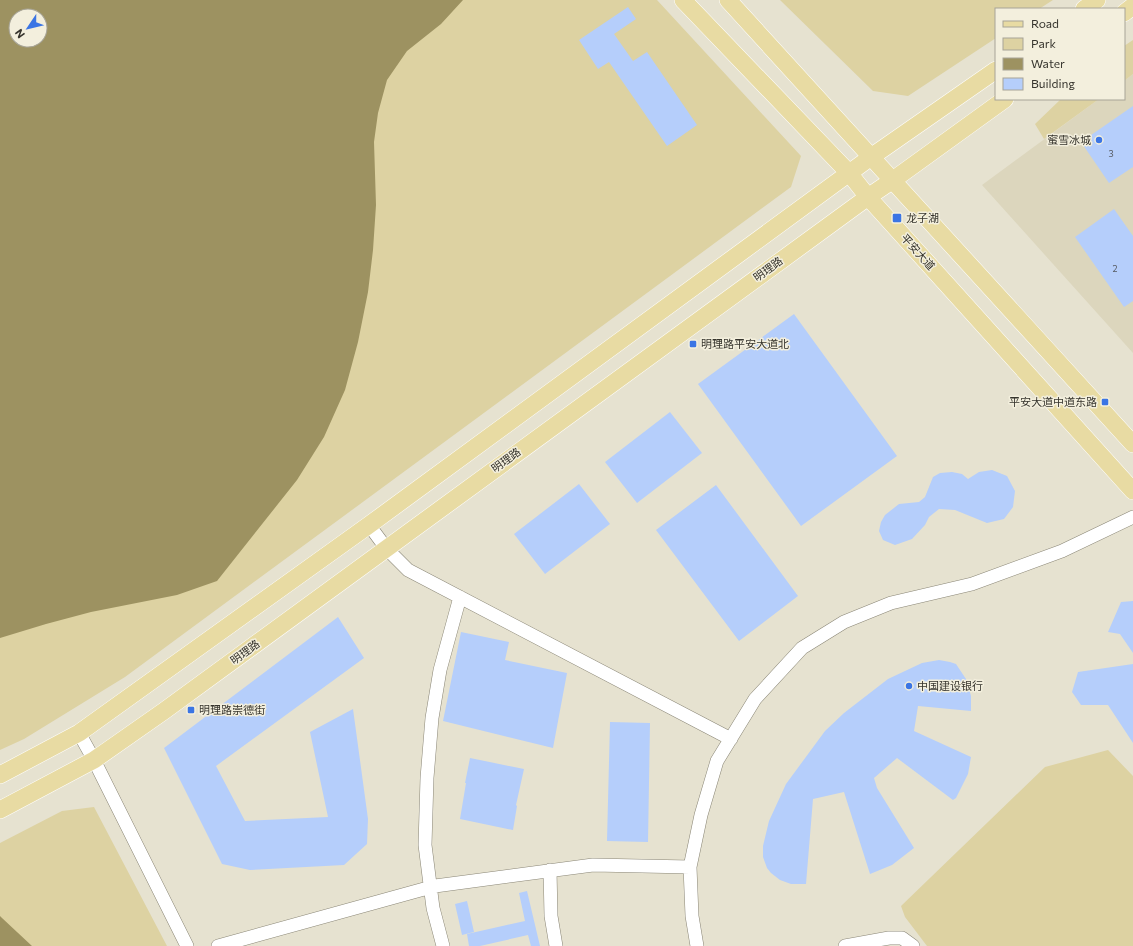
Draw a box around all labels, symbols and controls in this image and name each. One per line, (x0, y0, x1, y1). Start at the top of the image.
north arrow (8, 8, 48, 48)
legend (995, 8, 1125, 100)
text: Road (1031, 16, 1059, 30)
text: N (12, 27, 27, 41)
text: Park (1031, 36, 1057, 50)
text: Water (1031, 56, 1065, 70)
text: Building (1031, 76, 1075, 90)
place label: 蜜雪冰城 (1047, 133, 1091, 146)
marker: 蜜雪冰城 (1094, 135, 1104, 145)
house number: 3 (1108, 148, 1114, 159)
place label: 龙子湖 (906, 211, 939, 224)
marker: 龙子湖 (891, 212, 903, 224)
street label: 平安大道 (899, 231, 938, 272)
street label: 明理路 (751, 254, 785, 284)
house number: 2 (1113, 263, 1118, 274)
place label: 明理路平安大道北 (701, 337, 789, 350)
marker: 明理路平安大道北 (688, 339, 698, 349)
place label: 平安大道中道东路 (1009, 395, 1097, 408)
marker: 平安大道中道东路 (1100, 397, 1110, 407)
street label: 明理路 (489, 445, 523, 475)
street label: 明理路 (228, 637, 262, 667)
place label: 中国建设银行 (917, 679, 983, 692)
marker: 中国建设银行 (904, 681, 914, 691)
place label: 明理路崇德街 (199, 703, 265, 716)
marker: 明理路崇德街 (186, 705, 196, 715)

